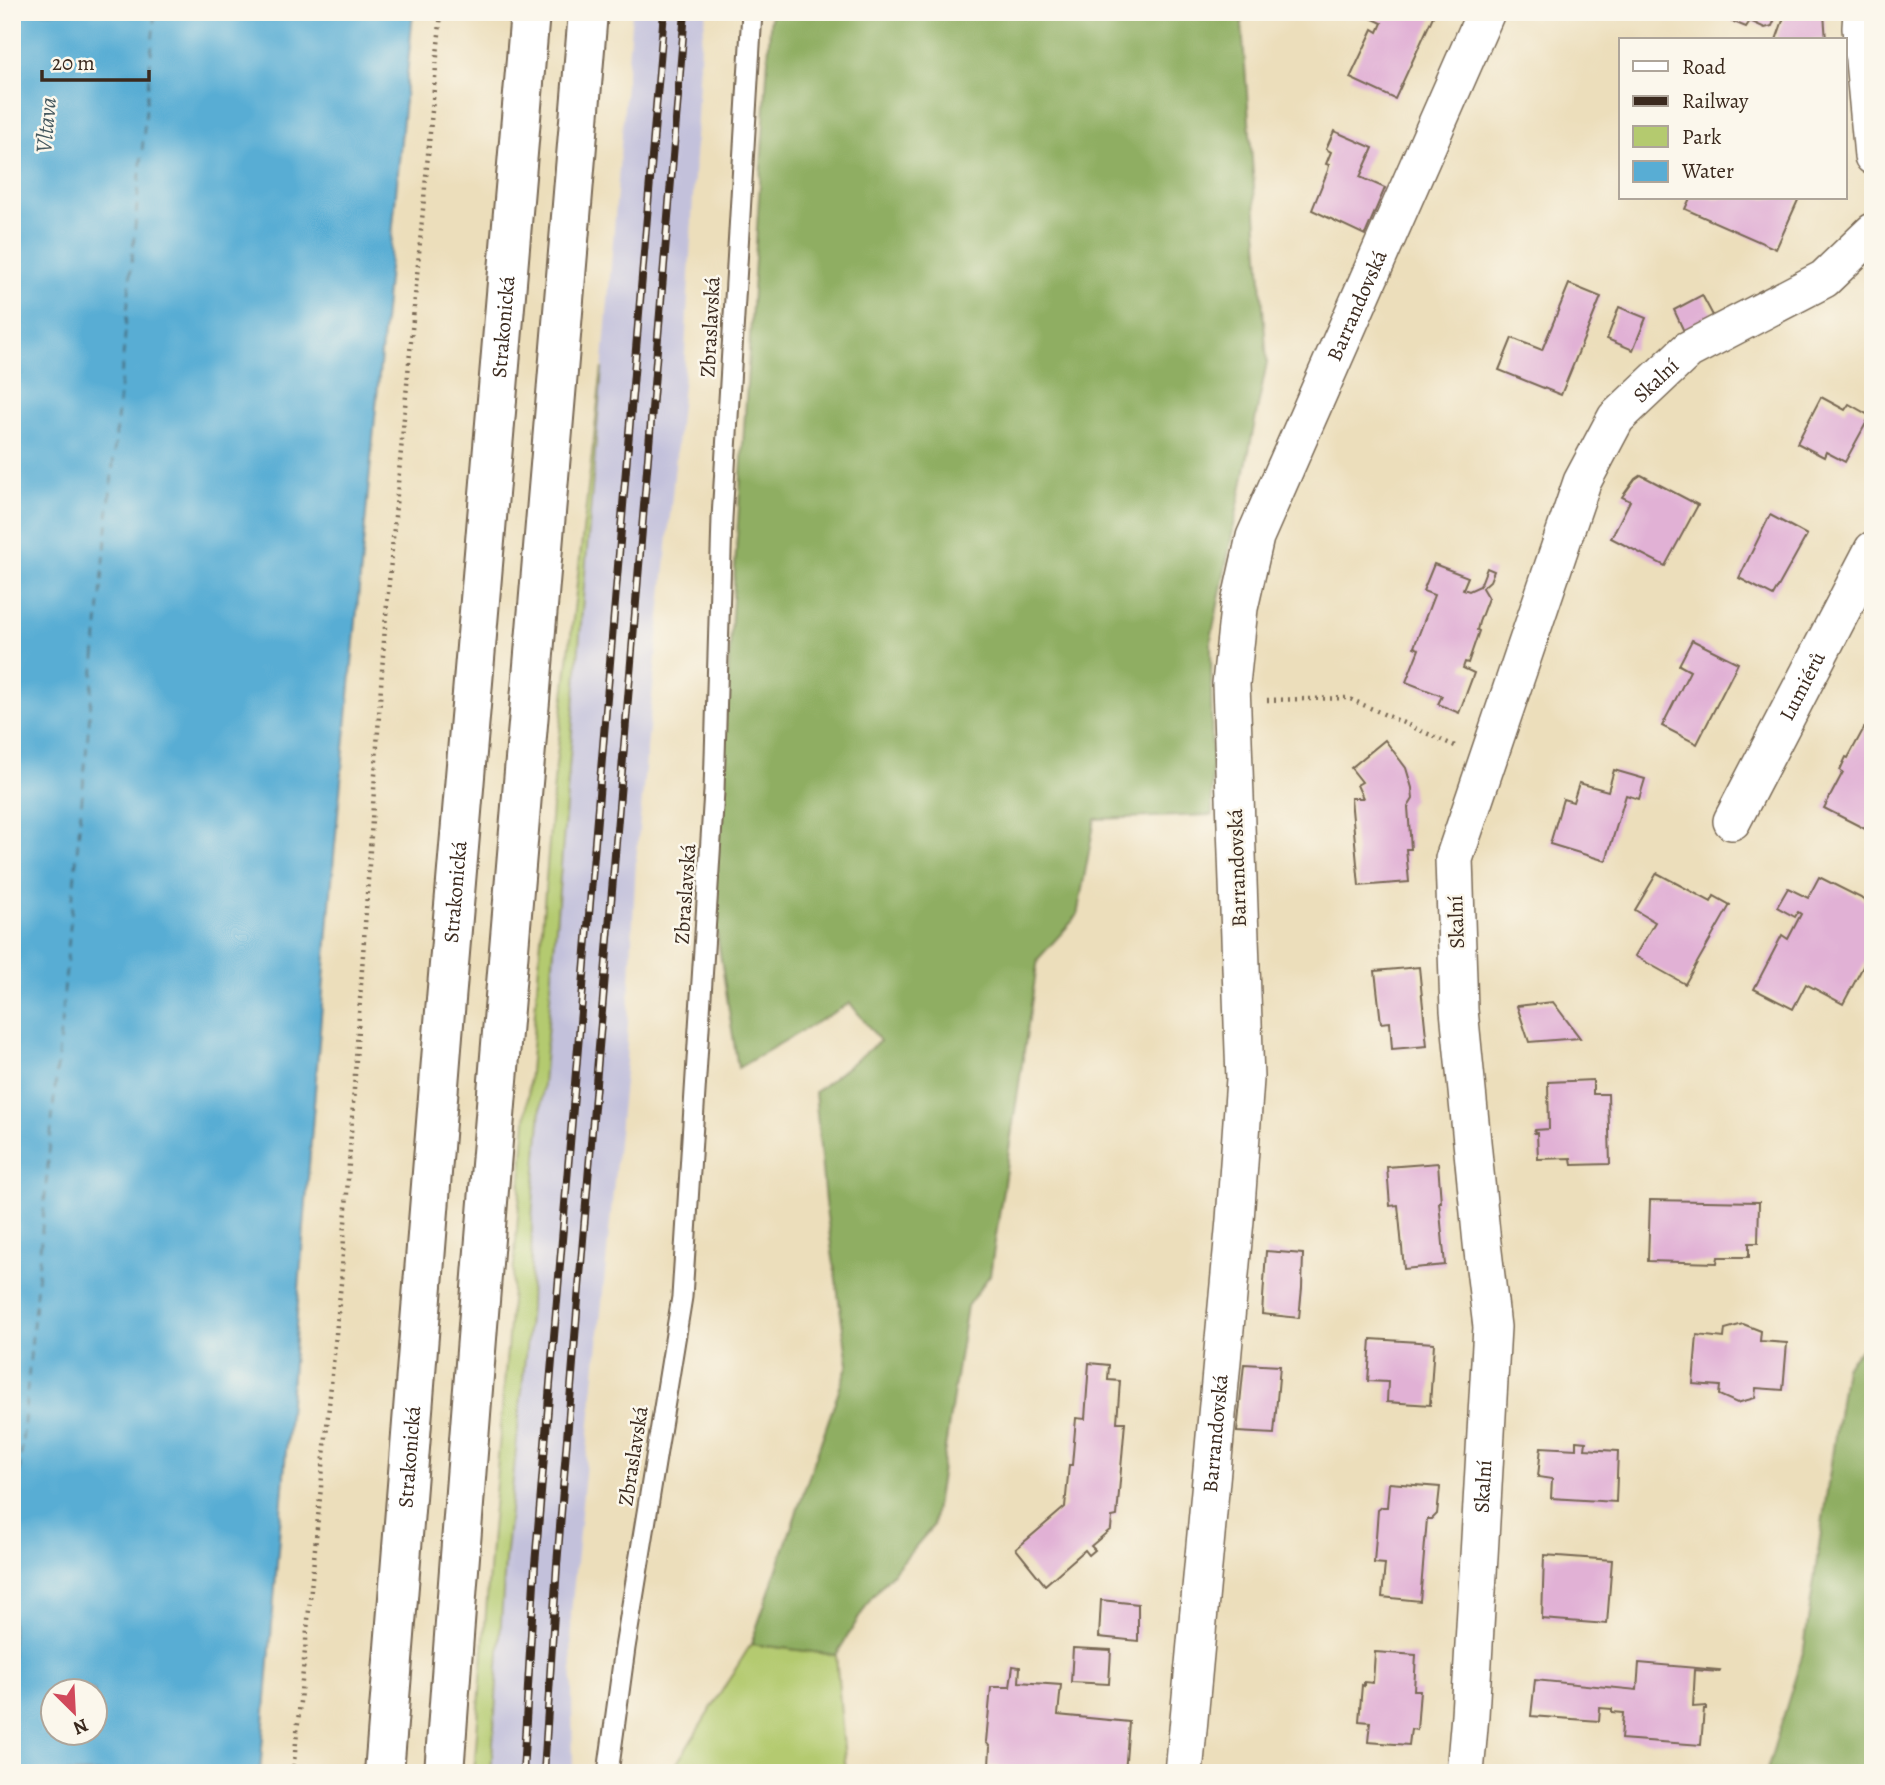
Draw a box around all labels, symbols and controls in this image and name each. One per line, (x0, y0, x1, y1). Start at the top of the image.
scale bar (42, 38, 149, 82)
legend (1619, 38, 1846, 200)
text: 20 m (52, 49, 95, 77)
text: Road (1682, 53, 1726, 81)
text: Railway (1682, 87, 1749, 115)
water label: Vltava (28, 95, 64, 154)
text: Park (1682, 123, 1722, 151)
text: Water (1681, 157, 1734, 185)
street label: Barrandovská (1320, 245, 1394, 365)
street label: Strakonická (485, 275, 522, 379)
street label: Zbraslavská (693, 276, 727, 378)
street label: Skalní (1627, 352, 1685, 409)
street label: Lumiérů (1773, 646, 1832, 726)
street label: Barrandovská (1221, 808, 1253, 928)
street label: Strakonická (437, 839, 473, 944)
street label: Zbraslavská (668, 843, 702, 945)
street label: Skalní (1441, 895, 1471, 949)
street label: Barrandovská (1196, 1373, 1235, 1494)
street label: Zbraslavská (611, 1404, 655, 1508)
street label: Strakonická (391, 1405, 427, 1509)
street label: Skalní (1467, 1459, 1498, 1514)
north arrow (38, 1676, 108, 1746)
text: N (69, 1712, 92, 1741)

